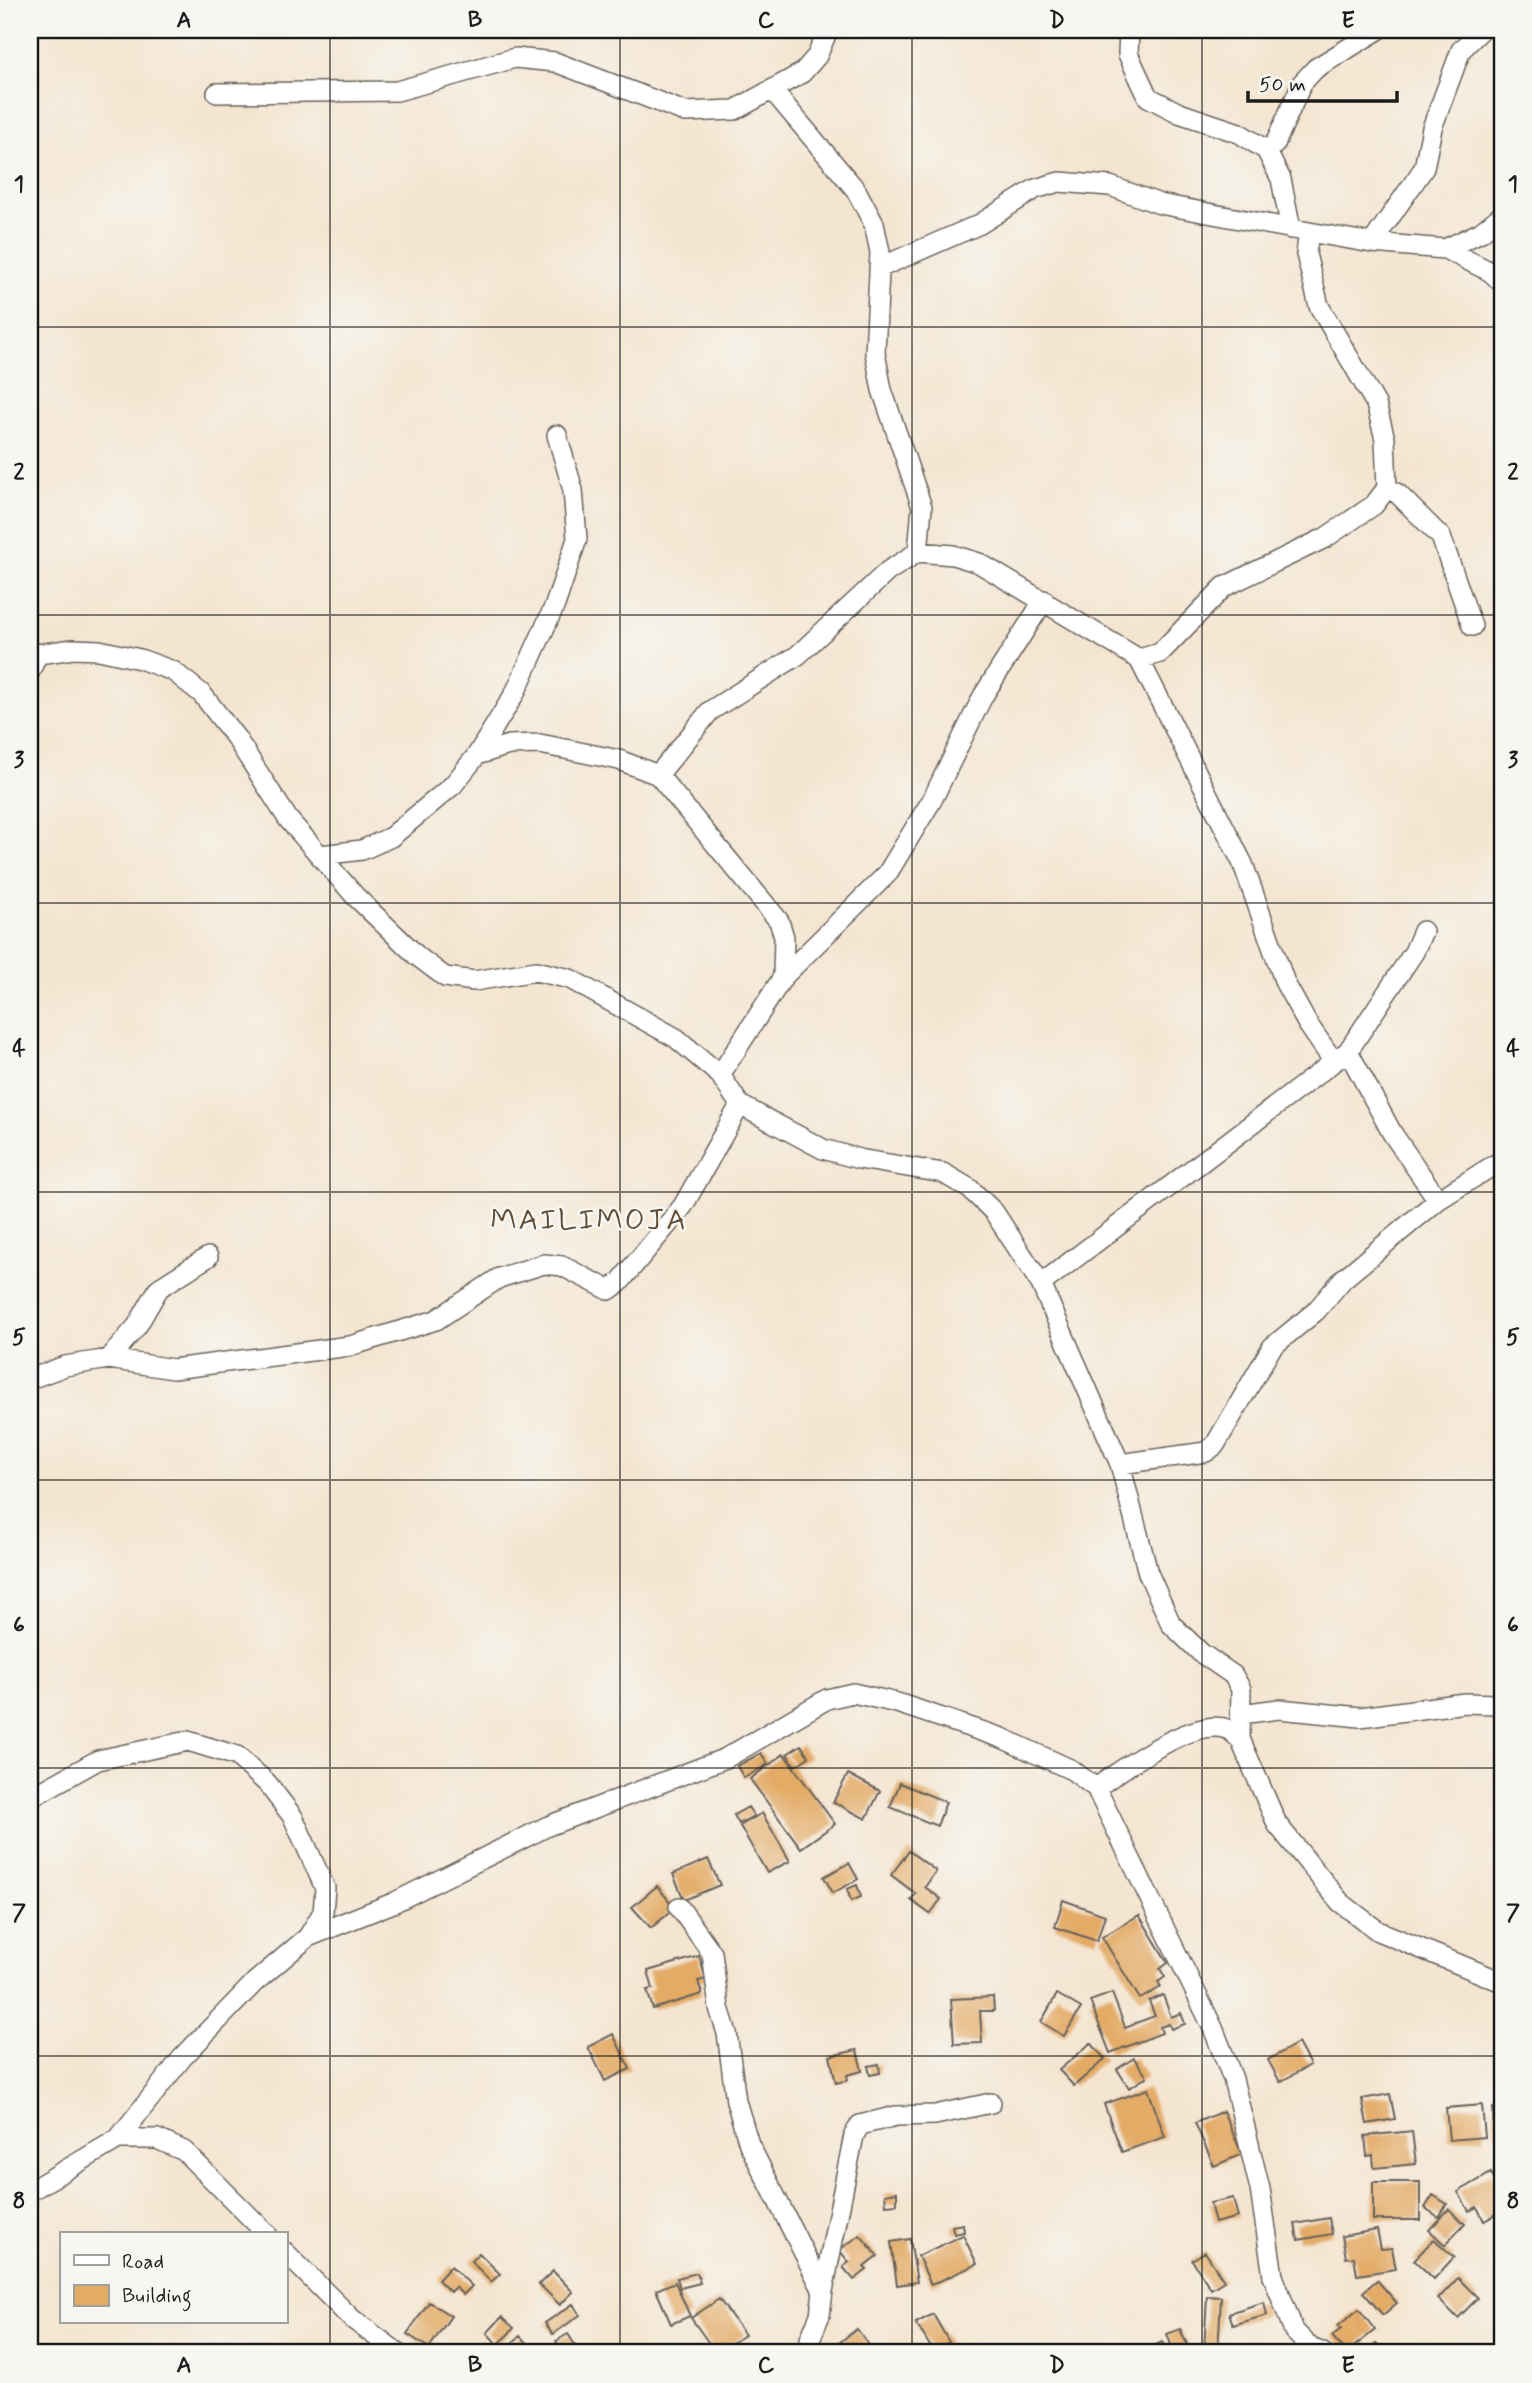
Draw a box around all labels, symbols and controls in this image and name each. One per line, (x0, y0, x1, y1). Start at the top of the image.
text: A (176, 6, 192, 36)
text: B (468, 6, 483, 36)
text: C (758, 6, 775, 36)
text: D (1049, 6, 1065, 36)
text: E (1341, 6, 1355, 36)
scale bar (1248, 60, 1397, 104)
text: 50 m (1259, 71, 1306, 99)
text: 1 (14, 170, 24, 200)
text: 1 (1508, 170, 1518, 200)
text: 2 (13, 458, 25, 488)
text: 2 (1507, 458, 1519, 488)
text: 3 (14, 746, 25, 776)
text: 3 (1508, 746, 1519, 776)
text: 4 (12, 1034, 26, 1064)
text: 4 (1506, 1034, 1520, 1064)
district label: MAILIMOJA (490, 1201, 688, 1240)
text: 5 (12, 1323, 26, 1353)
text: 5 (1506, 1323, 1520, 1353)
text: 6 (13, 1611, 25, 1641)
text: 6 (1507, 1611, 1519, 1641)
text: 7 (12, 1899, 26, 1929)
text: 7 (1506, 1899, 1520, 1929)
text: 8 (13, 2187, 25, 2217)
text: 8 (1507, 2187, 1519, 2217)
legend (60, 2232, 287, 2324)
text: Road (122, 2248, 164, 2276)
text: Building (122, 2282, 192, 2312)
text: A (176, 2351, 192, 2381)
text: B (468, 2351, 483, 2381)
text: C (758, 2351, 775, 2381)
text: D (1049, 2351, 1065, 2381)
text: E (1341, 2351, 1355, 2381)

